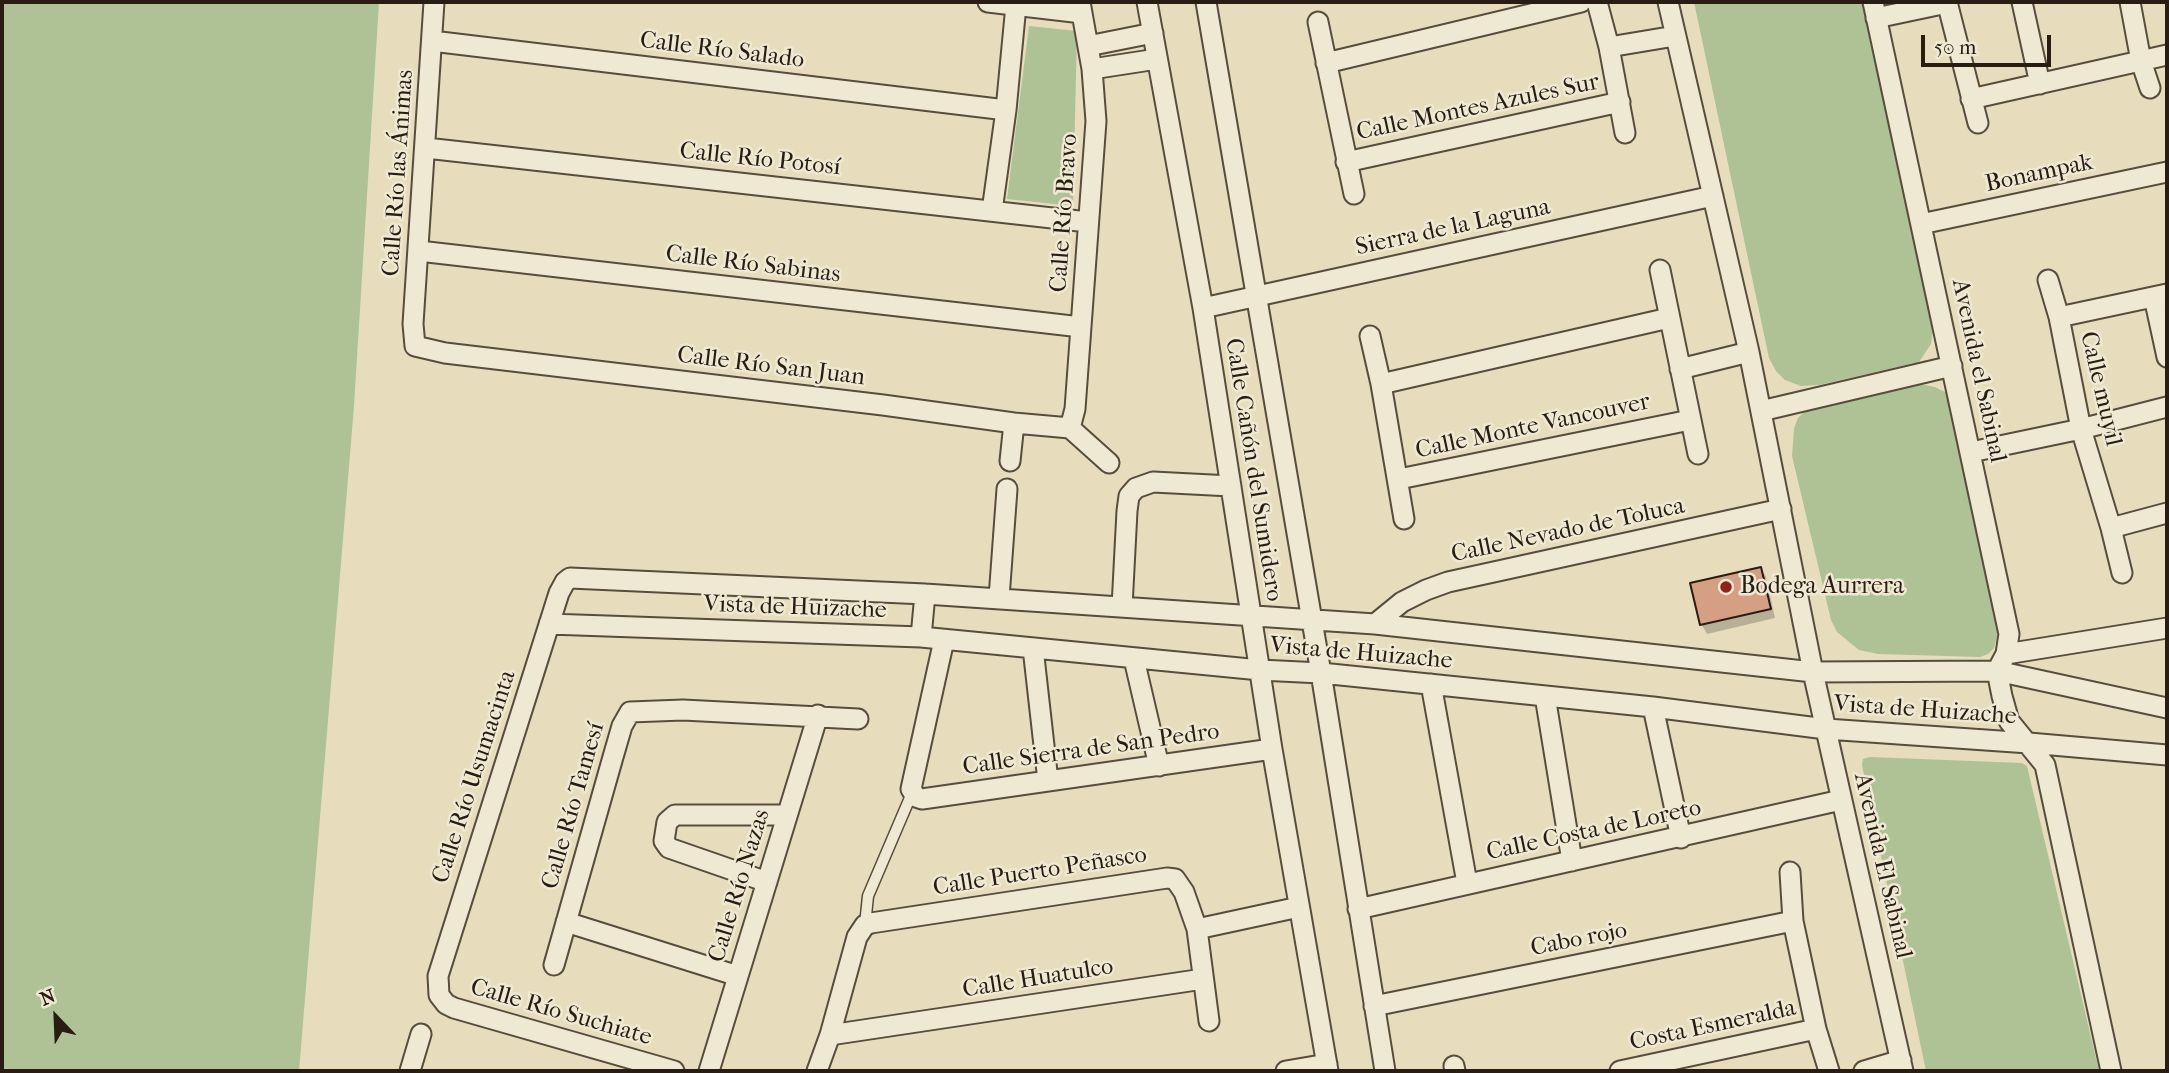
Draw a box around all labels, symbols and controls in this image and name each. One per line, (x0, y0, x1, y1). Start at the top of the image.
scale bar (1924, 21, 2054, 65)
street label: Calle Río Salado (638, 27, 806, 75)
text: 50 m (1934, 35, 1977, 59)
street label: Calle Montes Azules Sur (1354, 68, 1602, 148)
street label: Calle Río las Ánimas (377, 69, 421, 277)
street label: Calle Río Bravo (1045, 133, 1085, 293)
street label: Calle Río Potosí (678, 137, 842, 183)
street label: Bonampak (1983, 149, 2095, 199)
street label: Sierra de la Laguna (1353, 193, 1553, 263)
street label: Calle Río Sabinas (664, 240, 842, 290)
street label: Avenida el Sabinal (1944, 277, 2012, 465)
street label: Calle muyil (2073, 329, 2127, 449)
street label: Calle Cañón del Sumidero (1218, 336, 1288, 604)
street label: Calle Río San Juan (676, 341, 866, 393)
street label: Calle Monte Vancouver (1413, 388, 1653, 466)
street label: Calle Nevado de Toluca (1449, 492, 1687, 570)
place label: Bodega Aurrera (1740, 573, 1904, 601)
marker: Bodega Aurrera (1718, 579, 1734, 595)
street label: Vista de Huizache (703, 590, 887, 626)
street label: Vista de Huizache (1268, 632, 1454, 676)
street label: Calle Río Usumacinta (427, 667, 523, 887)
street label: Vista de Huizache (1833, 690, 2017, 732)
street label: Calle Sierra de San Pedro (961, 718, 1221, 782)
street label: Calle Río Tamesí (536, 719, 612, 893)
street label: Avenida El Sabinal (1847, 770, 1917, 962)
street label: Calle Costa de Loreto (1484, 794, 1704, 868)
street label: Calle Río Nazas (703, 806, 777, 966)
street label: Calle Puerto Peñasco (931, 841, 1149, 903)
street label: Cabo rojo (1528, 917, 1630, 963)
street label: Calle Huatulco (961, 953, 1115, 1005)
street label: Calle Río Suchiate (467, 973, 655, 1053)
north arrow (21, 982, 91, 1052)
text: N (37, 985, 59, 1011)
street label: Costa Esmeralda (1627, 994, 1799, 1058)

